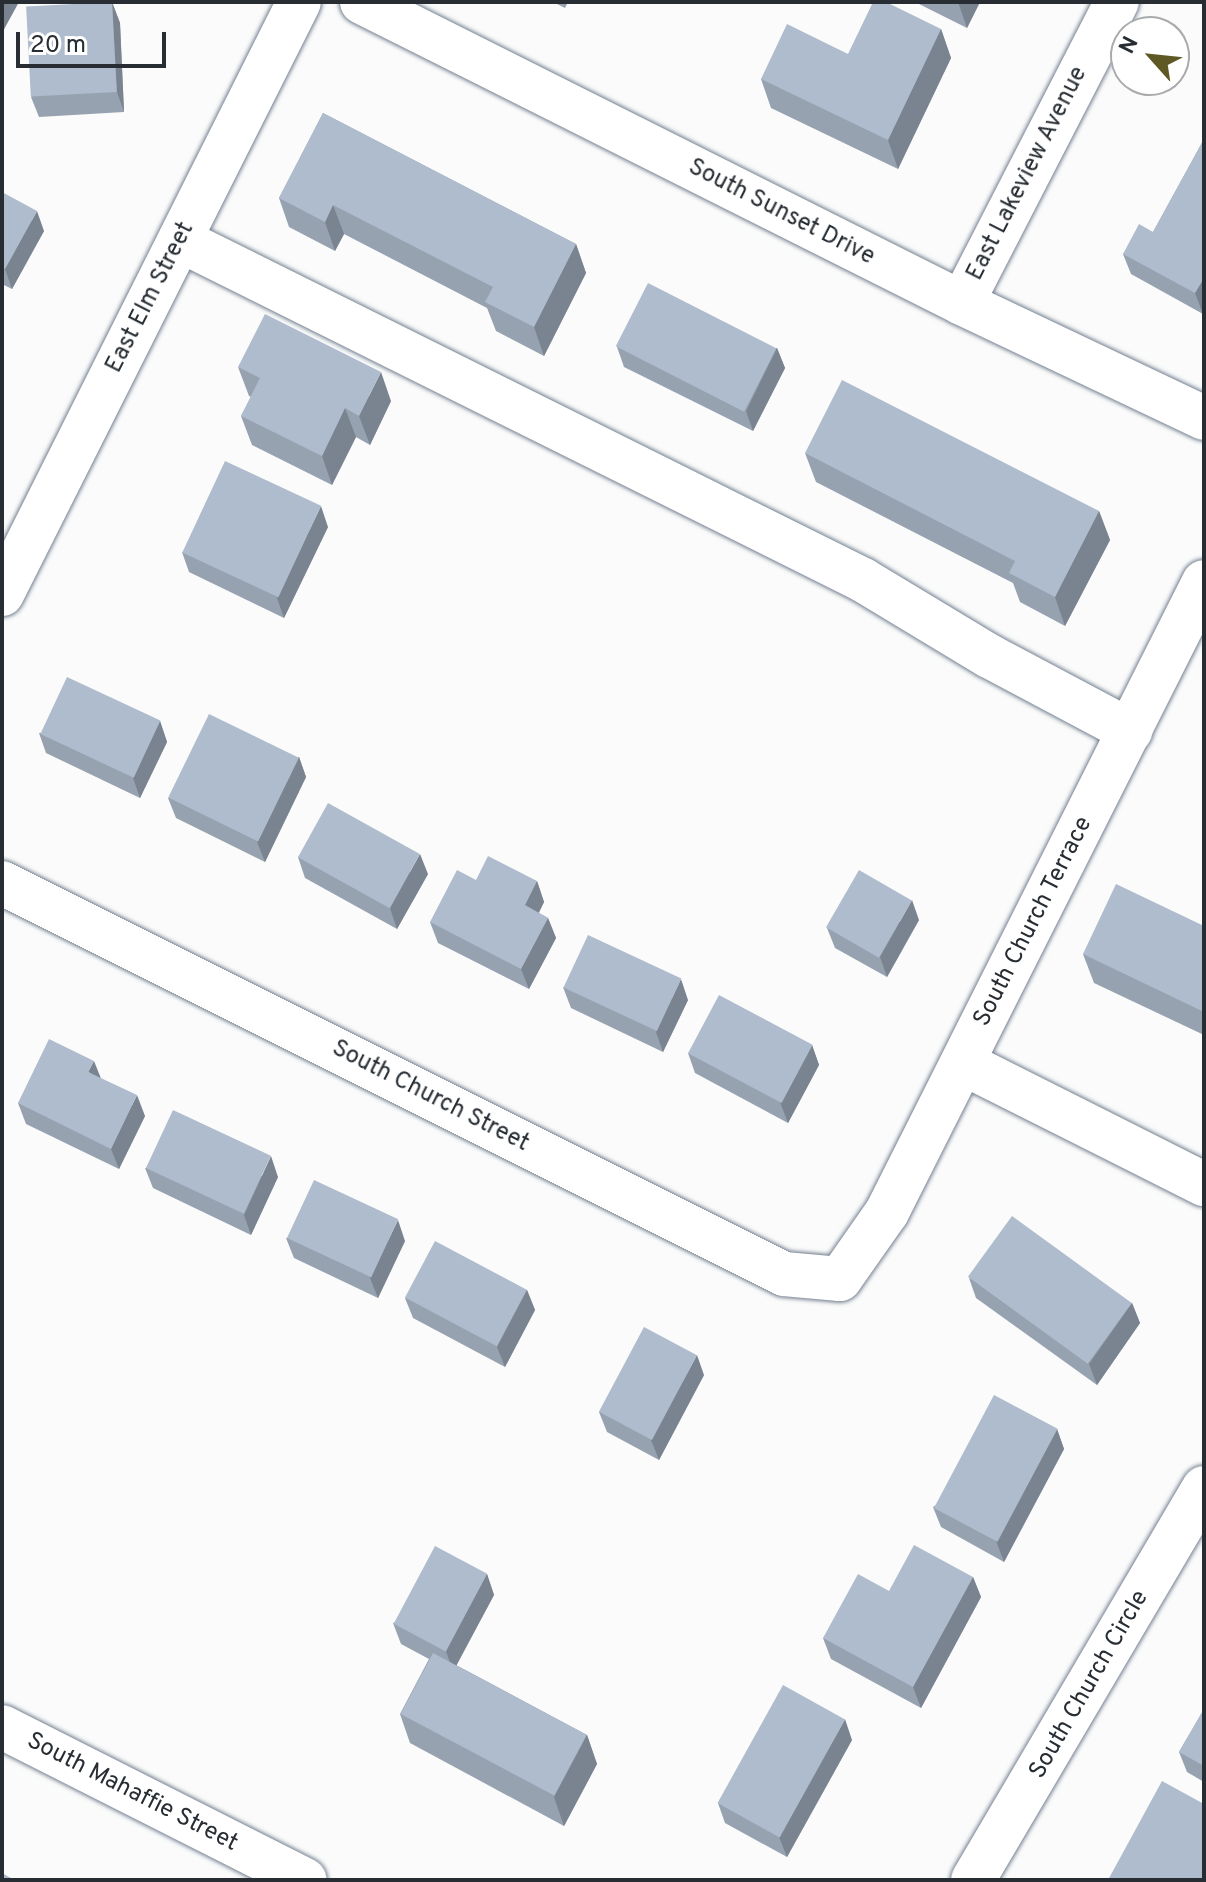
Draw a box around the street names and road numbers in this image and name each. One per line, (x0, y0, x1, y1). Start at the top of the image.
street label: East Lakeview Avenue (961, 62, 1095, 286)
street label: South Sunset Drive (683, 154, 879, 272)
street label: East Elm Street (101, 218, 201, 378)
street label: South Church Terrace (968, 812, 1100, 1032)
street label: South Church Street (327, 1035, 533, 1159)
street label: South Church Circle (1024, 1586, 1156, 1784)
street label: South Mahaffie Street (22, 1727, 242, 1859)

